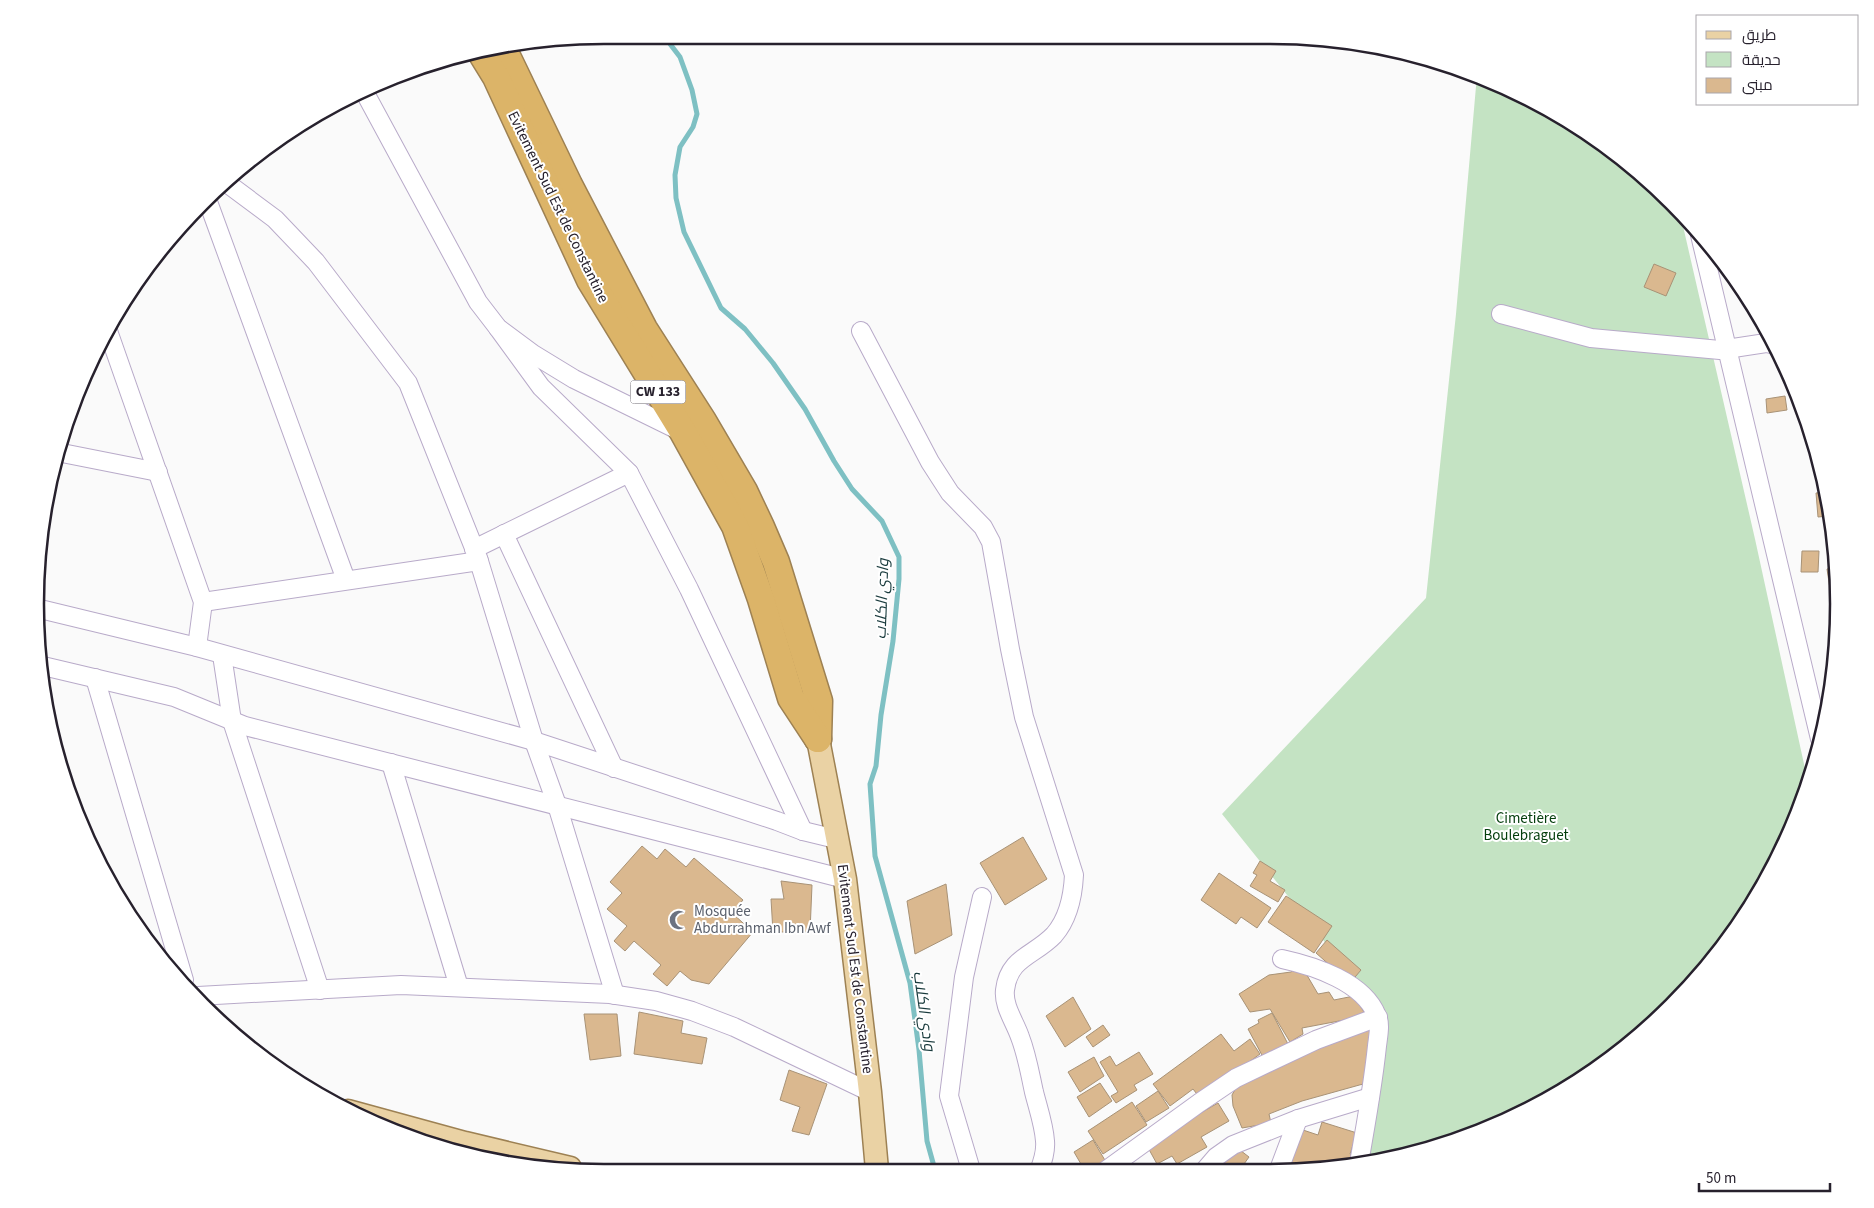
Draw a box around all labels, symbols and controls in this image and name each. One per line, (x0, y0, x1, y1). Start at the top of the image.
legend (1696, 15, 1859, 105)
text: طريق (1742, 25, 1776, 46)
text: حديقة (1742, 50, 1781, 71)
text: مبنى (1742, 75, 1773, 96)
street label: Evitement Sud Est de Constantine (502, 108, 614, 306)
road number: CW 133 (630, 381, 686, 404)
water label: وادي الكلاب (870, 557, 895, 640)
park label: Cimetière Boulebraguet (1483, 808, 1569, 846)
street label: Evitement Sud Est de Constantine (832, 863, 878, 1075)
place label: Mosquée Abdurrahman Ibn Awf (694, 901, 831, 939)
mosque icon: Mosquée Abdurrahman Ibn Awf (668, 909, 690, 931)
water label: وادي الكلاب (906, 969, 941, 1054)
scale bar (1699, 1160, 1830, 1192)
text: 50 m (1706, 1168, 1736, 1189)

